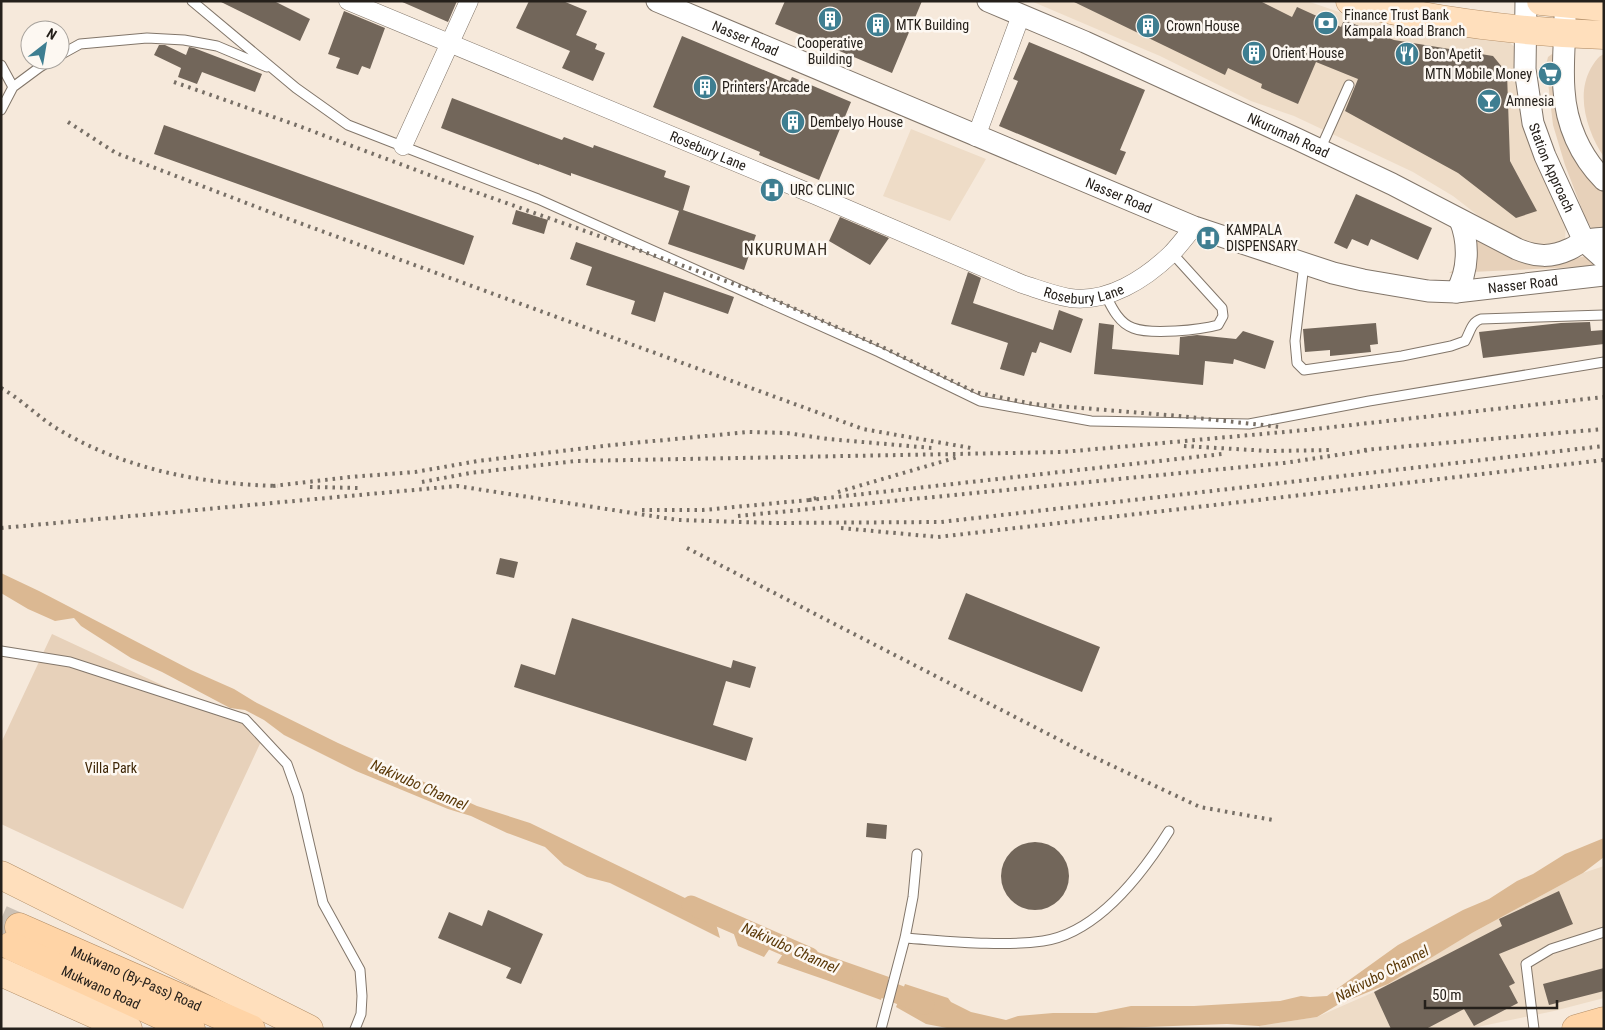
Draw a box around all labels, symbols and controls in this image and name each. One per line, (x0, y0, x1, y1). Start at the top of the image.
building icon: Cooperative Building (817, 6, 843, 32)
place label: Finance Trust Bank Kampala Road Branch (1344, 7, 1465, 39)
bank icon: Finance Trust Bank Kampala Road Branch (1313, 10, 1339, 36)
building icon: MTK Building (865, 12, 891, 38)
building icon: Crown House (1135, 13, 1161, 39)
street label: Nasser Road (710, 17, 781, 59)
place label: MTK Building (896, 17, 969, 33)
place label: Crown House (1166, 18, 1240, 34)
north arrow (20, 20, 70, 70)
text: N (44, 25, 59, 43)
place label: Cooperative Building (797, 35, 863, 67)
building icon: Orient House (1241, 40, 1267, 66)
restaurant icon: Bon Apetit (1394, 41, 1420, 67)
place label: Orient House (1272, 45, 1344, 61)
place label: Bon Apetit (1424, 46, 1482, 62)
supermarket icon: MTN Mobile Money (1537, 61, 1563, 87)
place label: MTN Mobile Money (1425, 66, 1532, 82)
building icon: Printers' Arcade (692, 74, 718, 100)
place label: Printers' Arcade (722, 79, 810, 95)
bar icon: Amnesia (1476, 88, 1502, 114)
place label: Amnesia (1506, 93, 1554, 109)
building icon: Dembelyo House (780, 109, 806, 135)
street label: Nkurumah Road (1245, 109, 1332, 161)
place label: Dembelyo House (810, 114, 904, 130)
street label: Station Approach (1526, 121, 1578, 215)
street label: Rosebury Lane (668, 128, 749, 174)
street label: Nasser Road (1083, 174, 1154, 216)
hospital icon: URC CLINIC (759, 177, 785, 203)
place label: URC CLINIC (790, 182, 855, 198)
place label: KAMPALA DISPENSARY (1226, 222, 1299, 254)
hospital icon: KAMPALA DISPENSARY (1195, 225, 1221, 251)
district label: NKURUMAH (744, 240, 828, 259)
street label: Nasser Road (1487, 272, 1559, 296)
street label: Rosebury Lane (1042, 281, 1127, 307)
water label: Nakivubo Channel (368, 756, 471, 815)
park label: Villa Park (85, 760, 138, 776)
water label: Nakivubo Channel (739, 919, 842, 978)
water label: Nakivubo Channel (1332, 941, 1433, 1006)
street label: Mukwano (By-Pass) Road (68, 943, 204, 1014)
street label: Mukwano Road (59, 962, 143, 1012)
scale bar (1425, 978, 1558, 1010)
text: 50 m (1432, 986, 1462, 1004)

